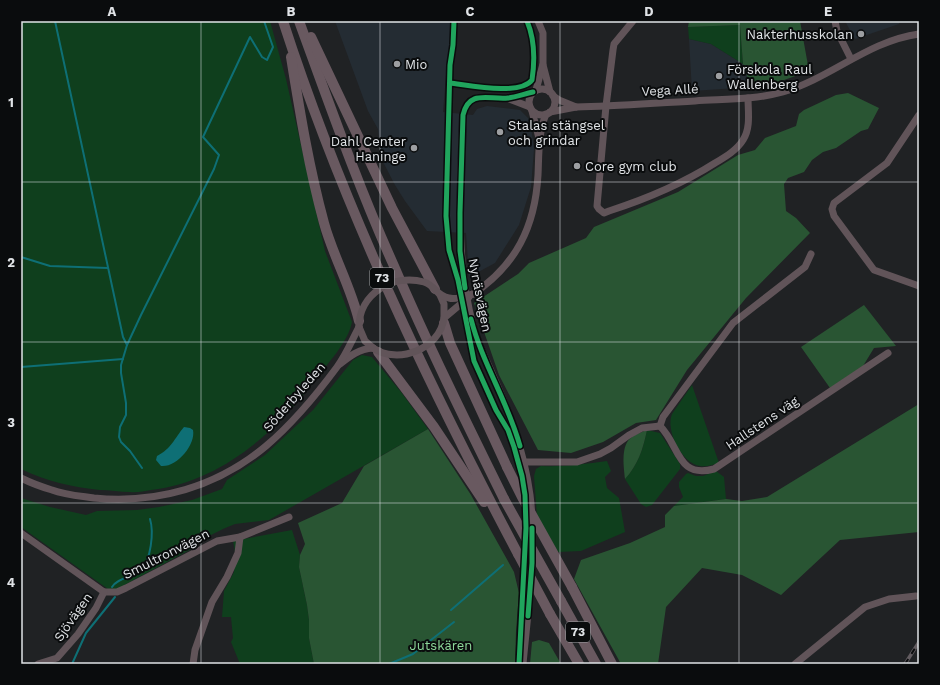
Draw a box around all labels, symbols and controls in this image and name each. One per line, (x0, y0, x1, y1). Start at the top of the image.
text: A (108, 4, 117, 19)
text: B (287, 4, 296, 19)
text: C (466, 4, 475, 19)
text: D (644, 4, 654, 19)
text: E (824, 4, 832, 19)
place label: Nakterhusskolan (746, 27, 853, 42)
marker: Nakterhusskolan (856, 29, 866, 39)
place label: Mio (405, 57, 428, 72)
marker: Mio (392, 59, 402, 69)
place label: Förskola Raul Wallenberg (727, 62, 812, 92)
marker: Förskola Raul Wallenberg (714, 71, 724, 81)
street label: Vega Allé (641, 81, 699, 99)
text: 1 (8, 95, 14, 110)
place label: Stalas stängsel och grindar (508, 118, 605, 148)
marker: Stalas stängsel och grindar (495, 127, 505, 137)
place label: Dahl Center Haninge (331, 134, 406, 164)
marker: Dahl Center Haninge (409, 143, 419, 153)
place label: Core gym club (585, 159, 677, 174)
marker: Core gym club (572, 161, 582, 171)
text: 2 (7, 255, 15, 270)
street label: Nynäsvägen (466, 257, 494, 333)
road number: 73 (370, 268, 394, 288)
street label: Söderbyleden (260, 359, 328, 435)
street label: Hallstens väg (723, 393, 801, 453)
text: 3 (7, 415, 15, 430)
street label: Smultronvägen (120, 526, 212, 582)
text: 4 (7, 575, 16, 590)
street label: Sjövägen (51, 590, 95, 644)
road number: 73 (566, 622, 590, 642)
park label: Jutskären (410, 638, 472, 653)

